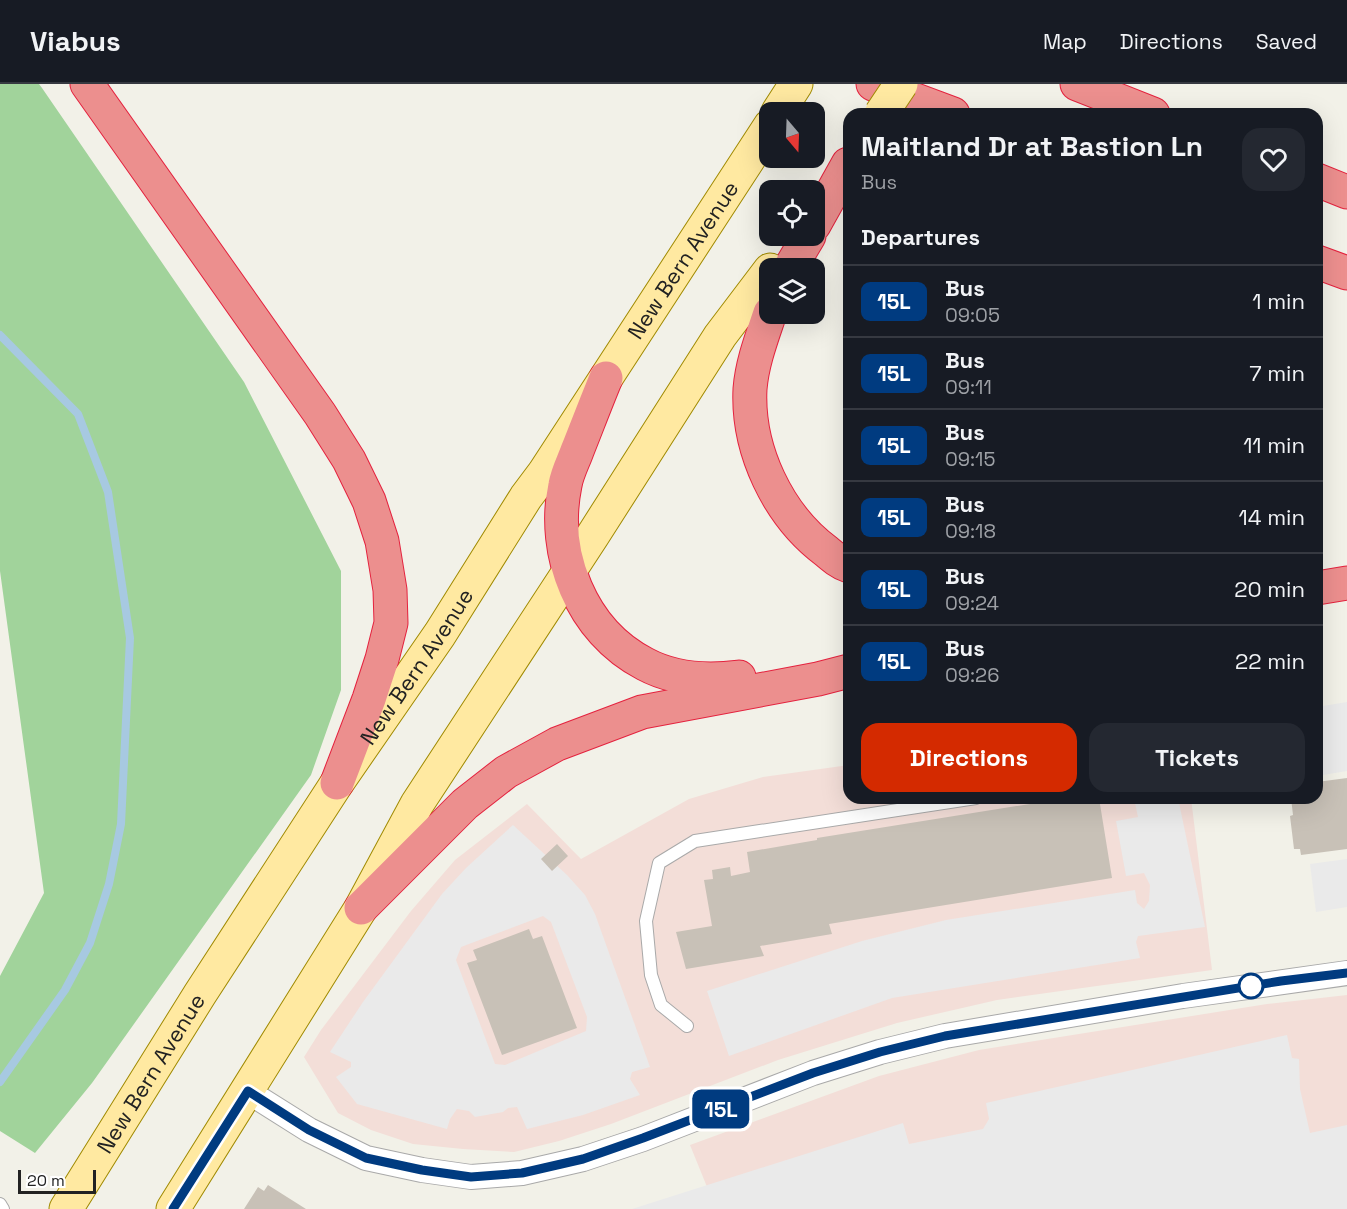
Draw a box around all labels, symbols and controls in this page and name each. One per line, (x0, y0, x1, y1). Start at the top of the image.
text: Viabus (30, 23, 121, 59)
text: Map (1043, 28, 1087, 55)
text: Directions (1120, 28, 1223, 55)
text: Saved (1256, 28, 1317, 55)
north arrow (759, 102, 825, 168)
map controls (759, 102, 825, 324)
text: Maitland Dr at Bastion Ln (861, 128, 1203, 164)
button: heart (1242, 128, 1305, 191)
text: Bus (861, 169, 897, 195)
street label: New Bern Avenue (621, 176, 744, 344)
button: locate (759, 180, 825, 246)
text: Departures (861, 223, 980, 251)
button: layers (759, 258, 825, 324)
text: Bus (945, 274, 985, 302)
text: 1 min (1252, 287, 1305, 315)
text: 15L (877, 288, 911, 315)
text: 09:05 (945, 302, 1000, 328)
text: Bus (945, 346, 985, 374)
text: 7 min (1249, 359, 1305, 387)
text: 15L (877, 360, 911, 387)
text: 09:11 (945, 374, 992, 400)
text: Bus (945, 418, 985, 446)
text: 11 min (1243, 431, 1305, 459)
text: 15L (877, 432, 911, 459)
text: 09:15 (945, 446, 995, 472)
text: Bus (945, 490, 985, 518)
text: 14 min (1239, 503, 1305, 531)
text: 15L (877, 504, 911, 531)
text: 09:18 (945, 518, 996, 544)
text: Bus (945, 562, 985, 590)
text: 20 min (1234, 575, 1305, 603)
text: 15L (877, 576, 911, 603)
street label: New Bern Avenue (354, 583, 479, 750)
text: 09:24 (945, 590, 999, 616)
text: Bus (945, 634, 985, 662)
text: 22 min (1235, 647, 1305, 675)
text: 15L (877, 648, 911, 675)
text: 09:26 (945, 662, 999, 688)
button: Directions (861, 723, 1077, 792)
button: Tickets (1089, 723, 1305, 792)
unlabelled marker (1238, 973, 1264, 999)
street label: New Bern Avenue (90, 988, 211, 1158)
line badge: 15L (686, 1090, 756, 1128)
text: 15L (704, 1096, 738, 1123)
scale bar (18, 1167, 96, 1194)
text: 20 m (27, 1170, 65, 1191)

